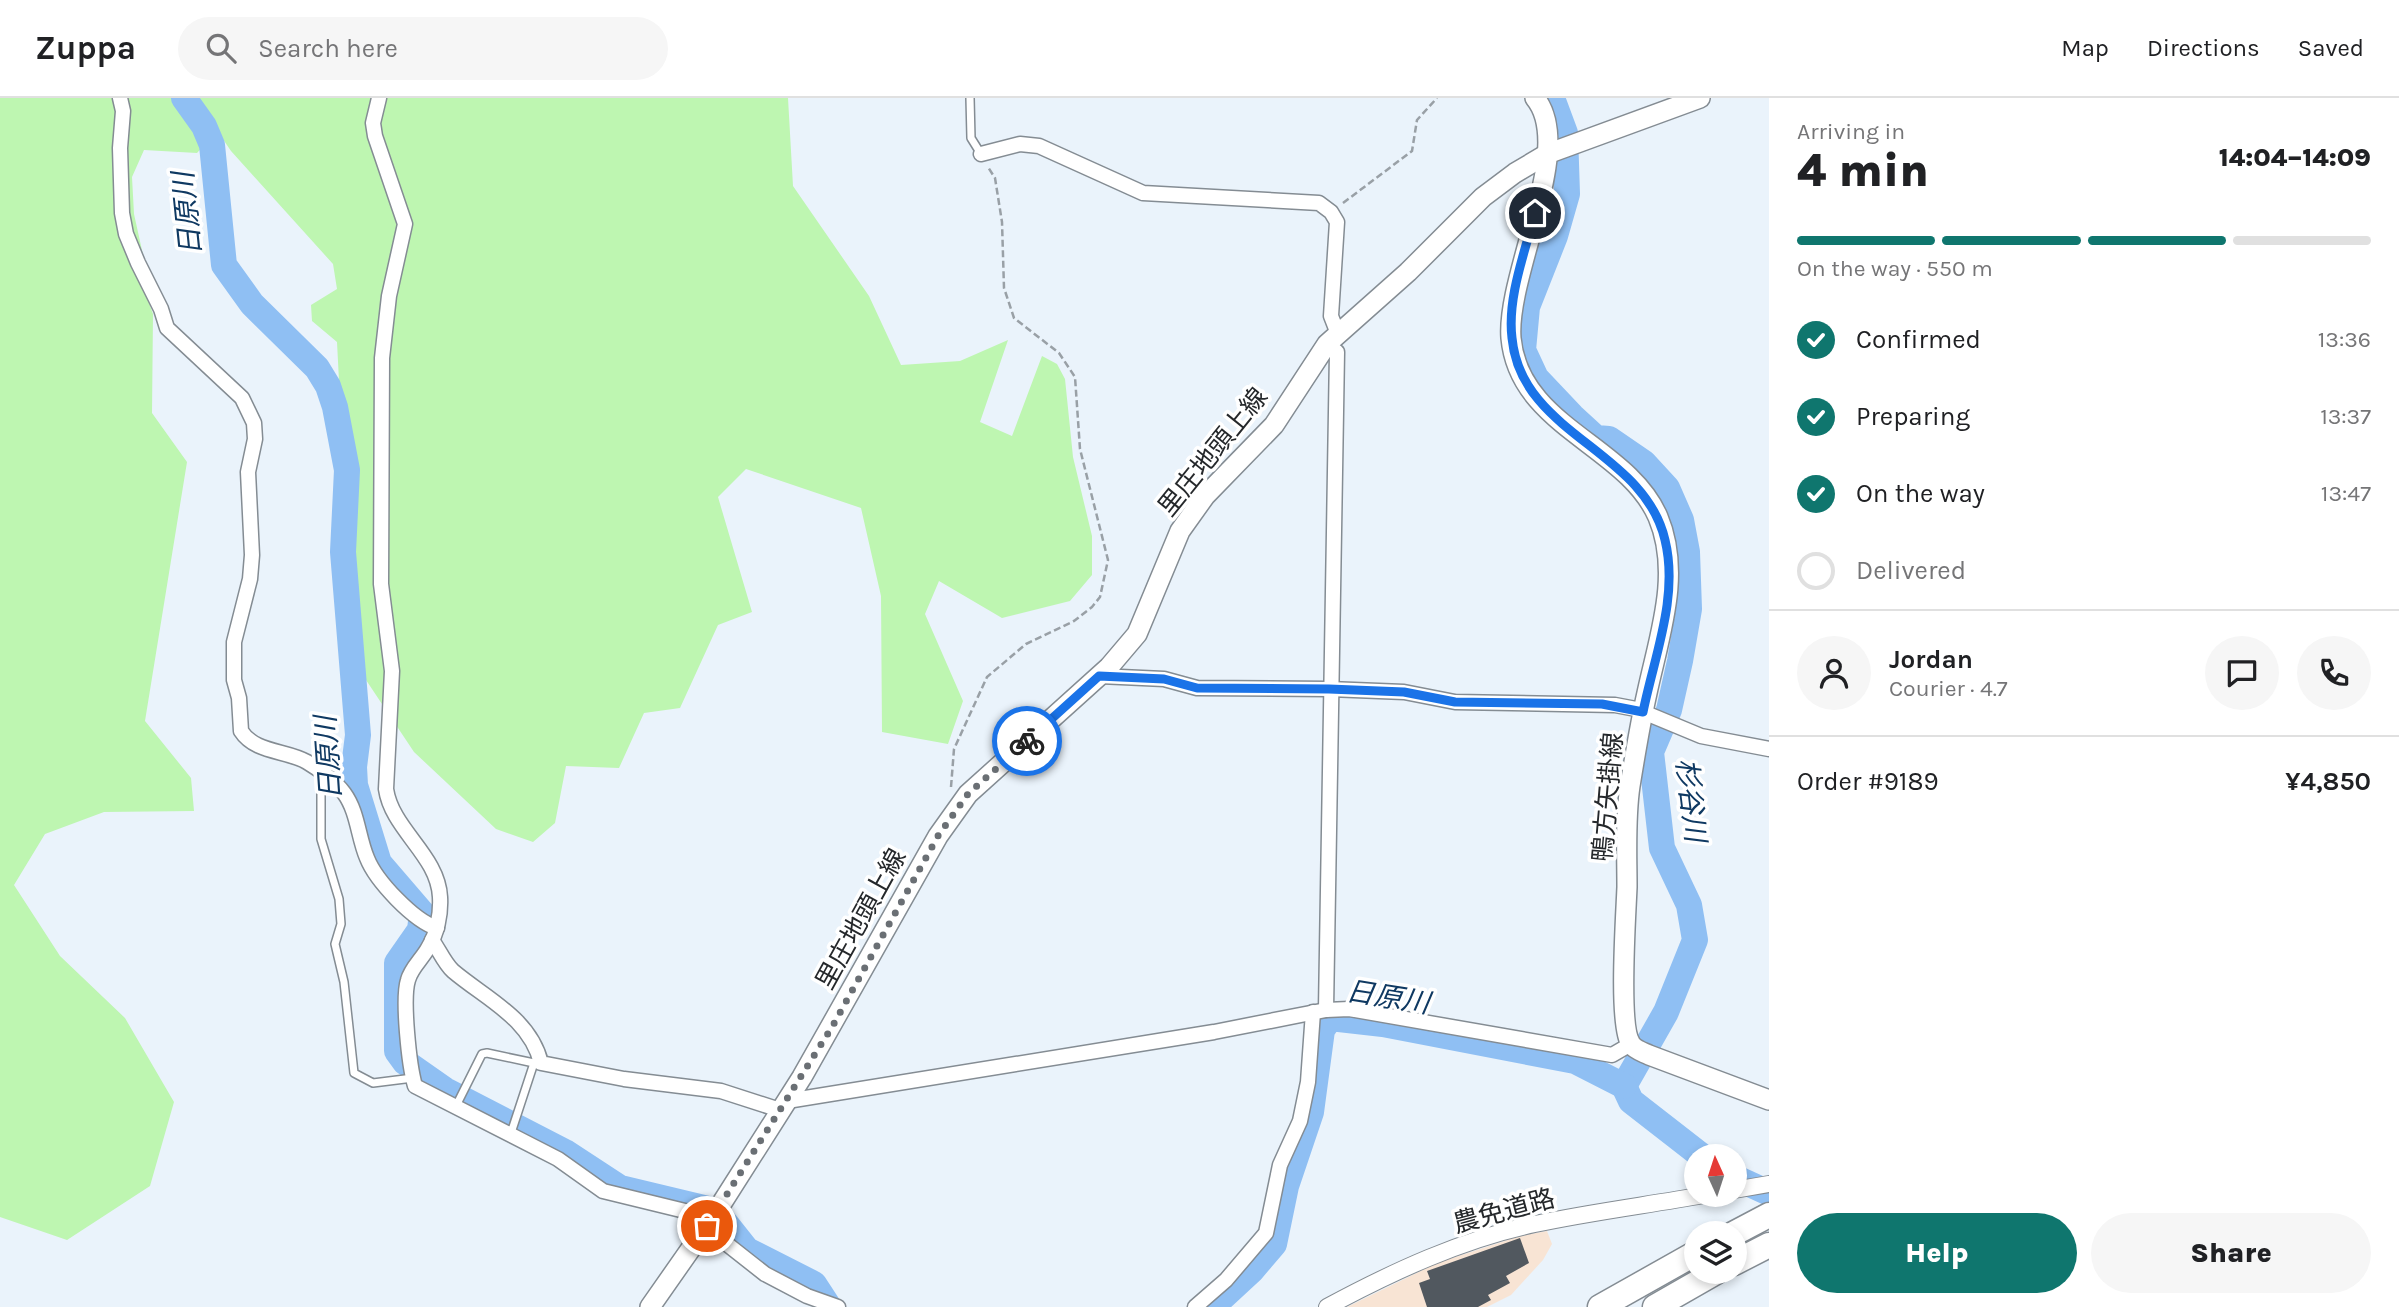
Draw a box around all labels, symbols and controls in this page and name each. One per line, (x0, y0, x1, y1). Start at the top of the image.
search box (178, 17, 668, 80)
text: Zuppa (35, 29, 136, 67)
icon: search (202, 29, 240, 67)
text: Search here (258, 33, 398, 64)
text: Map (2061, 34, 2109, 62)
text: Directions (2147, 34, 2260, 62)
text: Saved (2298, 34, 2364, 62)
text: Arriving in (1797, 118, 1905, 145)
text: 14:04–14:09 (2219, 142, 2371, 173)
text: 4 min (1797, 144, 1929, 198)
water label: 日原川 (166, 168, 208, 258)
pin (1505, 183, 1565, 243)
icon: home (1516, 194, 1554, 232)
text: On the way · 550 m (1797, 255, 1993, 282)
icon: check (1797, 321, 1835, 359)
text: Confirmed (1856, 324, 1981, 355)
text: 13:36 (2318, 326, 2371, 353)
street label: 里庄地頭上線 (1152, 382, 1274, 522)
icon: check (1797, 398, 1835, 436)
text: Preparing (1856, 401, 1970, 432)
text: 13:37 (2320, 403, 2371, 430)
icon: check (1797, 475, 1835, 513)
text: On the way (1856, 478, 1985, 509)
text: 13:47 (2321, 480, 2371, 507)
text: Delivered (1856, 555, 1966, 586)
button: person (1797, 636, 1871, 710)
button: chat (2205, 636, 2279, 710)
button: phone (2297, 636, 2371, 710)
text: Jordan (1889, 644, 1973, 675)
text: Courier · 4.7 (1889, 675, 2008, 702)
courier (992, 706, 1062, 776)
water label: 日原川 (308, 712, 347, 801)
icon: bike (1008, 722, 1046, 760)
street label: 鴨方矢掛線 (1587, 731, 1629, 863)
water label: 杉谷川 (1670, 756, 1713, 847)
text: Order #9189 (1797, 766, 1939, 797)
text: ¥4,850 (2285, 766, 2371, 797)
street label: 里庄地頭上線 (810, 843, 912, 995)
water label: 日原川 (1344, 974, 1435, 1020)
north arrow (1684, 1144, 1746, 1208)
map controls (1684, 1144, 1747, 1284)
street label: 農免道路 (1450, 1183, 1558, 1239)
pin (677, 1196, 737, 1256)
icon: bag (688, 1207, 726, 1245)
button: Help (1797, 1213, 2077, 1293)
button: Share (2091, 1213, 2371, 1293)
button: layers (1684, 1221, 1747, 1284)

